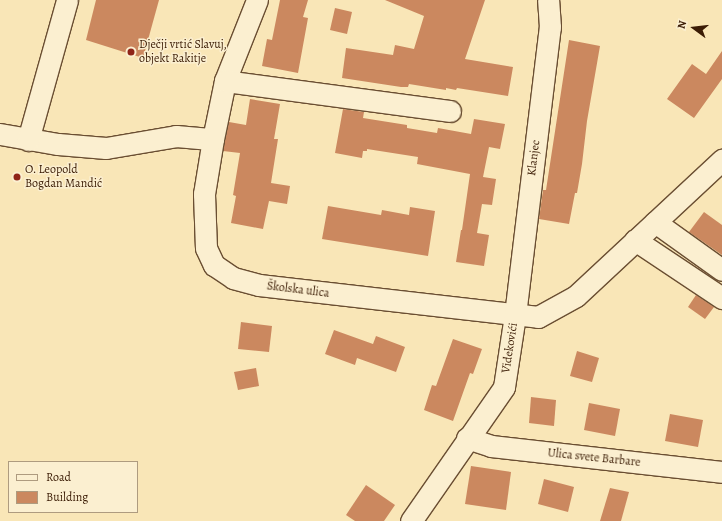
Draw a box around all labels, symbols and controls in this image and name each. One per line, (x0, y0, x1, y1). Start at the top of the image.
north arrow (674, 8, 714, 48)
text: N (674, 19, 690, 31)
place label: Dječji vrtić Slavuj, objekt Rakitje (139, 38, 227, 66)
marker: Dječji vrtić Slavuj, objekt Rakitje (126, 47, 136, 57)
street label: Klanjec (525, 139, 543, 177)
place label: O. Leopold Bogdan Mandić (25, 163, 102, 191)
marker: O. Leopold Bogdan Mandić (12, 172, 22, 182)
street label: Školska ulica (266, 279, 330, 301)
street label: Videkovići (499, 322, 521, 374)
street label: Ulica svete Barbare (547, 446, 641, 470)
legend (8, 461, 138, 513)
text: Road (46, 469, 71, 485)
text: Building (46, 489, 88, 505)

